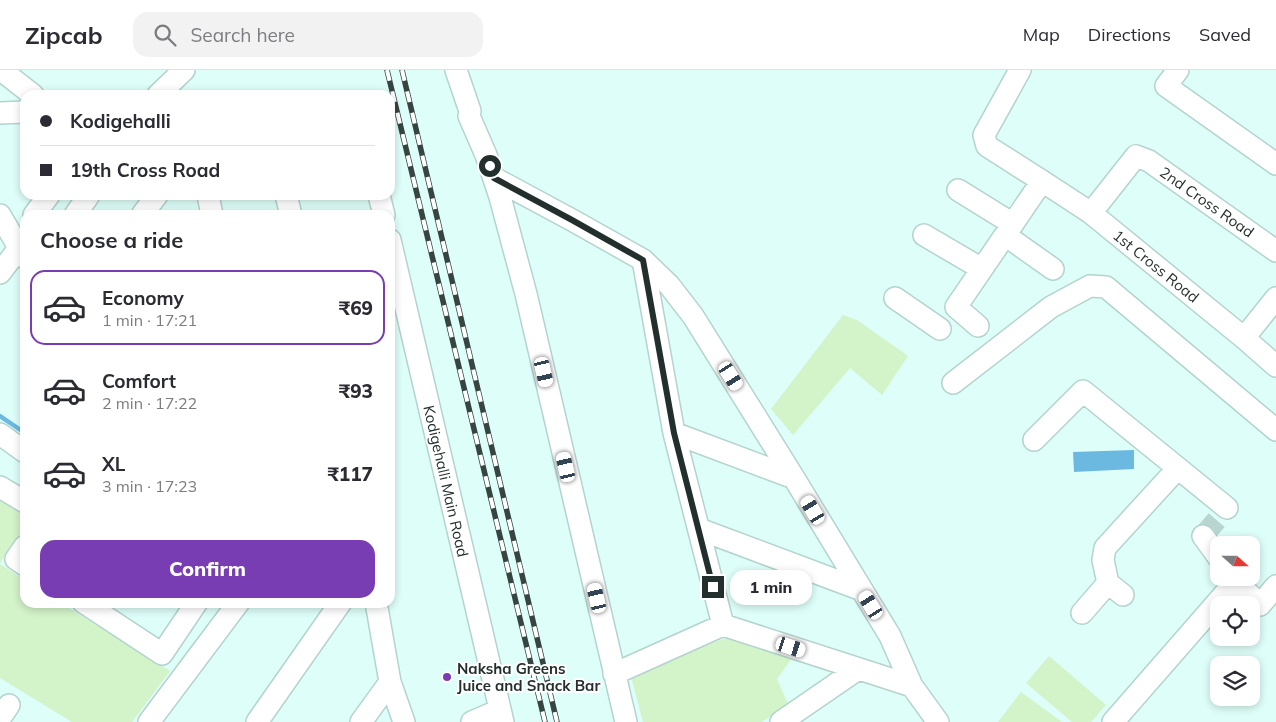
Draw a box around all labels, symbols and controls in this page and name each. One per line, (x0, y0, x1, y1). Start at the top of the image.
search box (133, 12, 483, 57)
text: Zipcab (25, 20, 103, 50)
icon: search (151, 21, 179, 49)
text: Search here (191, 23, 295, 47)
text: Map (1023, 23, 1060, 46)
text: Directions (1088, 23, 1171, 46)
text: Saved (1199, 23, 1251, 46)
text: Kodigehalli (70, 109, 171, 133)
route start (479, 155, 501, 177)
text: 19th Cross Road (70, 158, 220, 182)
street label: 2nd Cross Road (1156, 163, 1258, 241)
street label: 1st Cross Road (1109, 225, 1203, 307)
text: Choose a ride (40, 226, 183, 254)
icon: car (42, 285, 87, 330)
text: Economy (102, 286, 184, 310)
text: ₹69 (339, 296, 373, 320)
text: 1 min · 17:21 (102, 310, 197, 330)
car (533, 356, 554, 388)
car (716, 359, 745, 393)
icon: car (42, 368, 87, 413)
text: Comfort (102, 369, 176, 393)
text: ₹93 (339, 379, 373, 403)
text: 2 min · 17:22 (102, 393, 197, 413)
street label: Kodigehalli Main Road (419, 403, 473, 559)
icon: car (42, 451, 87, 496)
car (555, 451, 576, 483)
text: XL (102, 452, 125, 476)
text: ₹117 (327, 462, 373, 486)
text: 3 min · 17:23 (102, 476, 197, 496)
car (798, 493, 827, 527)
north arrow (1210, 536, 1260, 586)
map controls (1210, 536, 1260, 706)
button: Confirm (40, 540, 375, 598)
callout: 1 min (730, 570, 813, 604)
route end (702, 576, 724, 598)
text: 1 min (750, 577, 792, 597)
car (586, 582, 607, 614)
car (856, 588, 885, 622)
button: locate (1210, 596, 1260, 646)
car (774, 635, 807, 659)
button: layers (1210, 656, 1260, 706)
place label: Naksha Greens Juice and Snack Bar (457, 659, 600, 695)
marker: Naksha Greens Juice and Snack Bar (441, 671, 453, 683)

